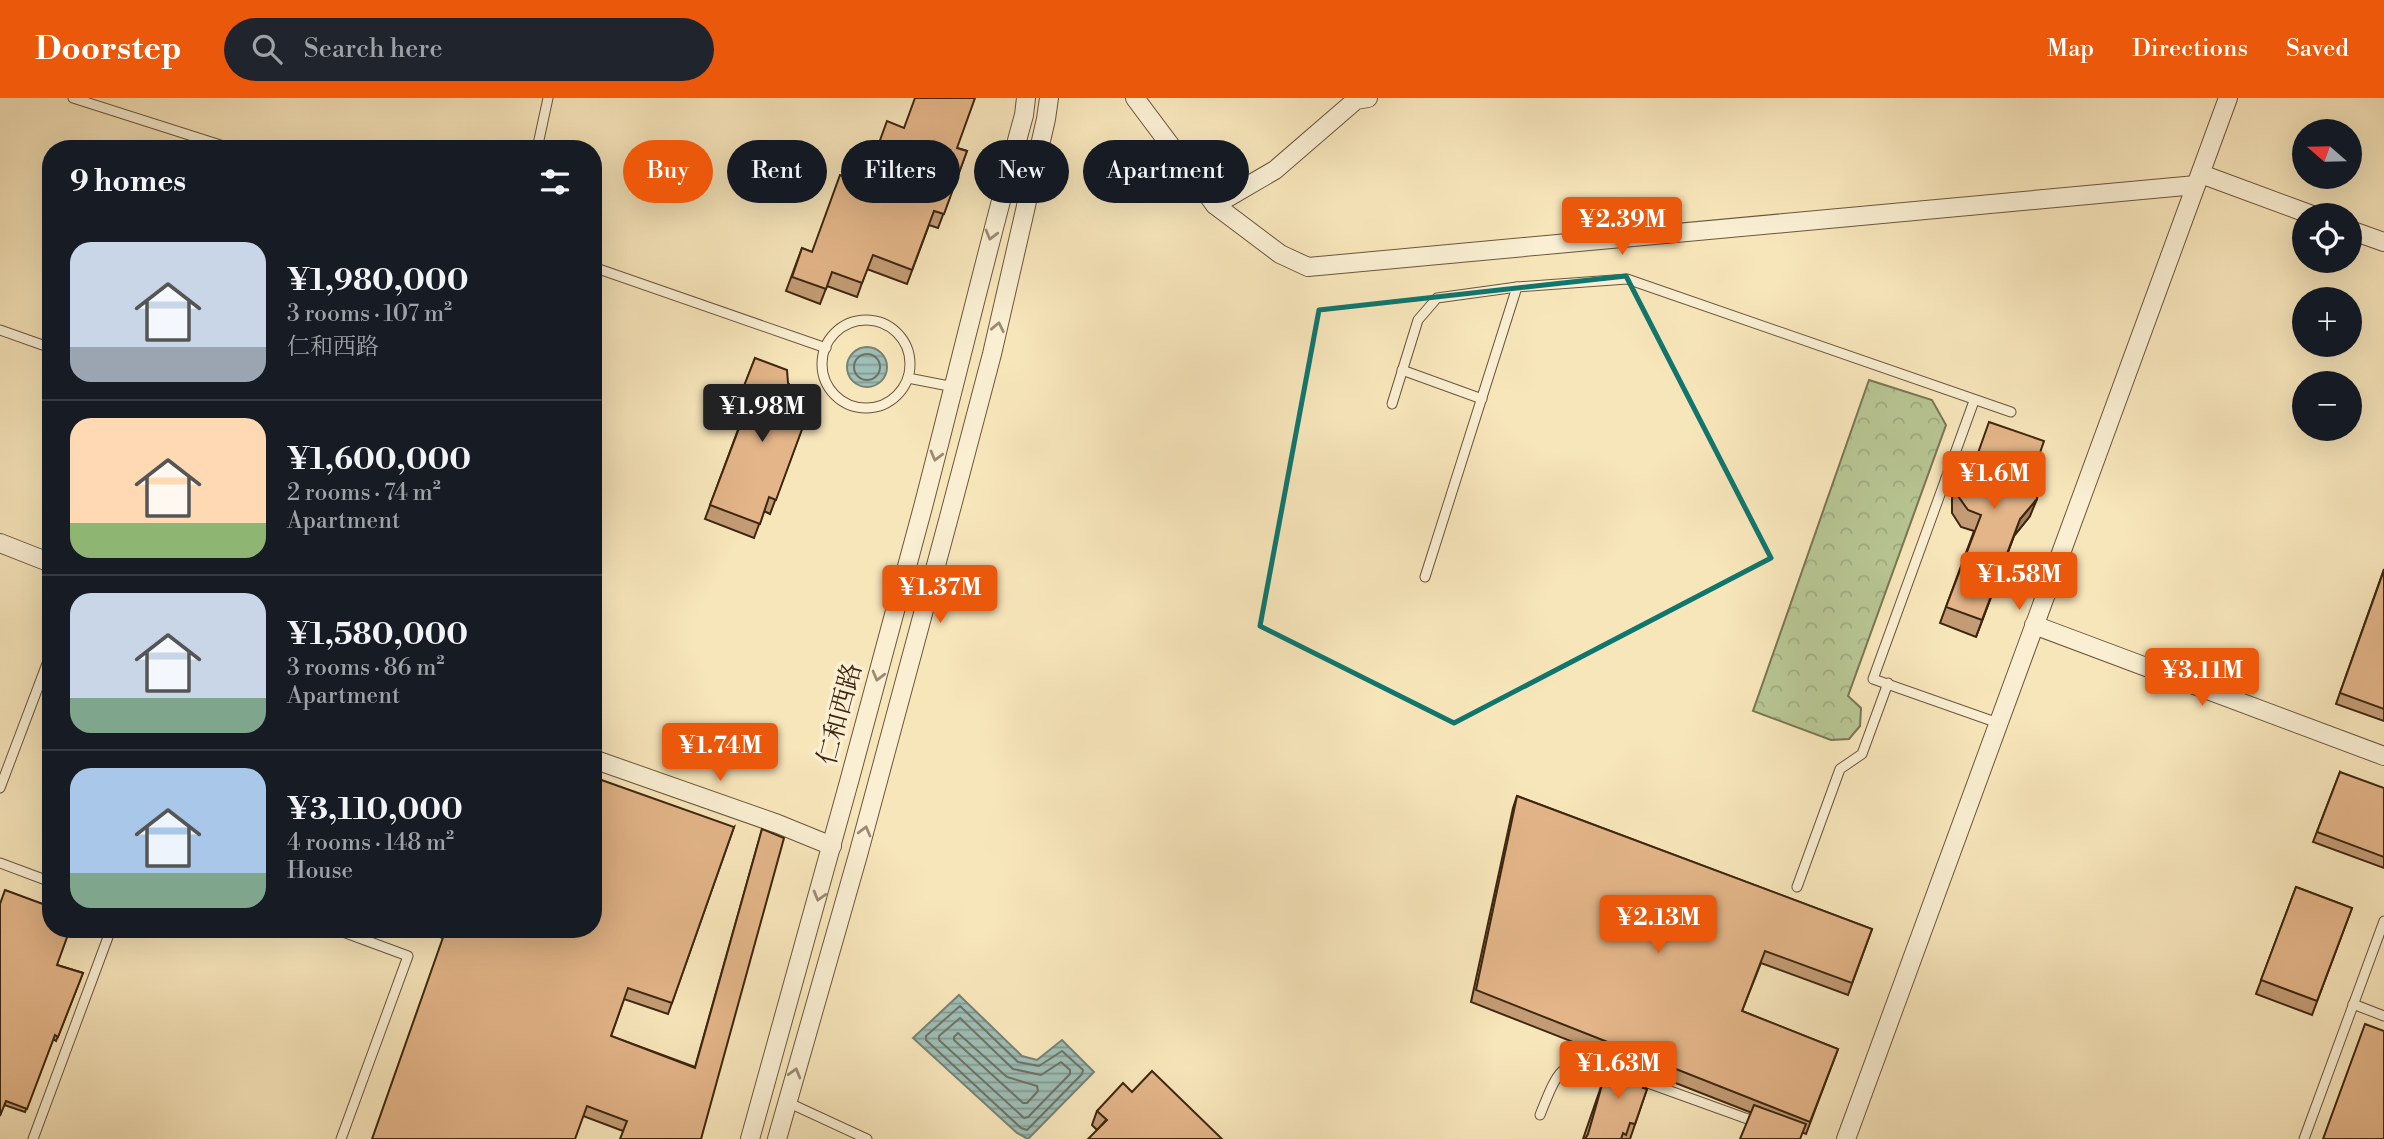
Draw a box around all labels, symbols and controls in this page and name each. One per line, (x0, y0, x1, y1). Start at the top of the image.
search box (224, 18, 714, 81)
text: Doorstep (35, 29, 182, 70)
icon: search (248, 30, 286, 68)
text: Search here (304, 33, 443, 65)
text: Map (2047, 34, 2094, 64)
text: Directions (2132, 34, 2248, 64)
text: Saved (2286, 34, 2349, 64)
north arrow (2292, 119, 2362, 189)
map controls (2292, 119, 2362, 441)
chip: Buy (623, 140, 713, 203)
chip: Rent (727, 140, 827, 203)
chip: Filters (841, 140, 960, 203)
chip: New (974, 140, 1069, 203)
chip: Apartment (1083, 140, 1249, 203)
text: 9 homes (70, 163, 186, 201)
icon: filters (536, 163, 574, 201)
pin: ¥2.39M (1565, 198, 1679, 257)
button: locate (2292, 203, 2362, 273)
text: ¥2.39M (1578, 206, 1666, 234)
one-way arrow (985, 229, 999, 241)
text: ¥1,980,000 (287, 262, 468, 300)
icon: home (126, 270, 210, 354)
button: + (2292, 287, 2362, 357)
text: 3 rooms · 107 m² (287, 300, 452, 328)
one-way arrow (989, 321, 1004, 333)
text: 仁和西路 (287, 333, 379, 361)
button: − (2292, 371, 2362, 441)
pin: ¥1.98M (705, 384, 819, 444)
text: ¥1.98M (719, 393, 805, 421)
text: ¥1,600,000 (287, 441, 471, 479)
icon: home (126, 446, 210, 530)
one-way arrow (930, 450, 944, 462)
pin: ¥1.6M (1945, 452, 2043, 511)
text: ¥1.6M (1959, 460, 2029, 488)
text: 2 rooms · 74 m² (287, 479, 441, 507)
text: Apartment (287, 507, 400, 535)
pin: ¥1.58M (1962, 552, 2076, 612)
text: ¥1.58M (1976, 561, 2062, 589)
pin: ¥1.37M (883, 566, 997, 625)
text: ¥1.37M (898, 574, 982, 602)
text: ¥1,580,000 (287, 616, 468, 654)
icon: home (126, 621, 210, 705)
pin: ¥3.11M (2145, 648, 2259, 708)
text: 3 rooms · 86 m² (287, 654, 444, 682)
text: ¥3.11M (2161, 657, 2243, 685)
street label: 仁和西路 (811, 660, 869, 768)
one-way arrow (871, 670, 886, 682)
text: Apartment (287, 682, 400, 710)
pin: ¥1.74M (663, 724, 777, 783)
text: ¥1.74M (678, 732, 762, 760)
text: ¥3,110,000 (287, 791, 463, 829)
icon: home (126, 796, 210, 880)
one-way arrow (856, 825, 871, 837)
text: 4 rooms · 148 m² (287, 829, 454, 857)
text: House (287, 857, 353, 885)
one-way arrow (812, 889, 827, 901)
pin: ¥2.13M (1601, 896, 1715, 955)
text: ¥2.13M (1616, 904, 1700, 932)
pin: ¥1.63M (1561, 1042, 1675, 1101)
text: ¥1.63M (1576, 1050, 1660, 1078)
one-way arrow (787, 1068, 802, 1080)

